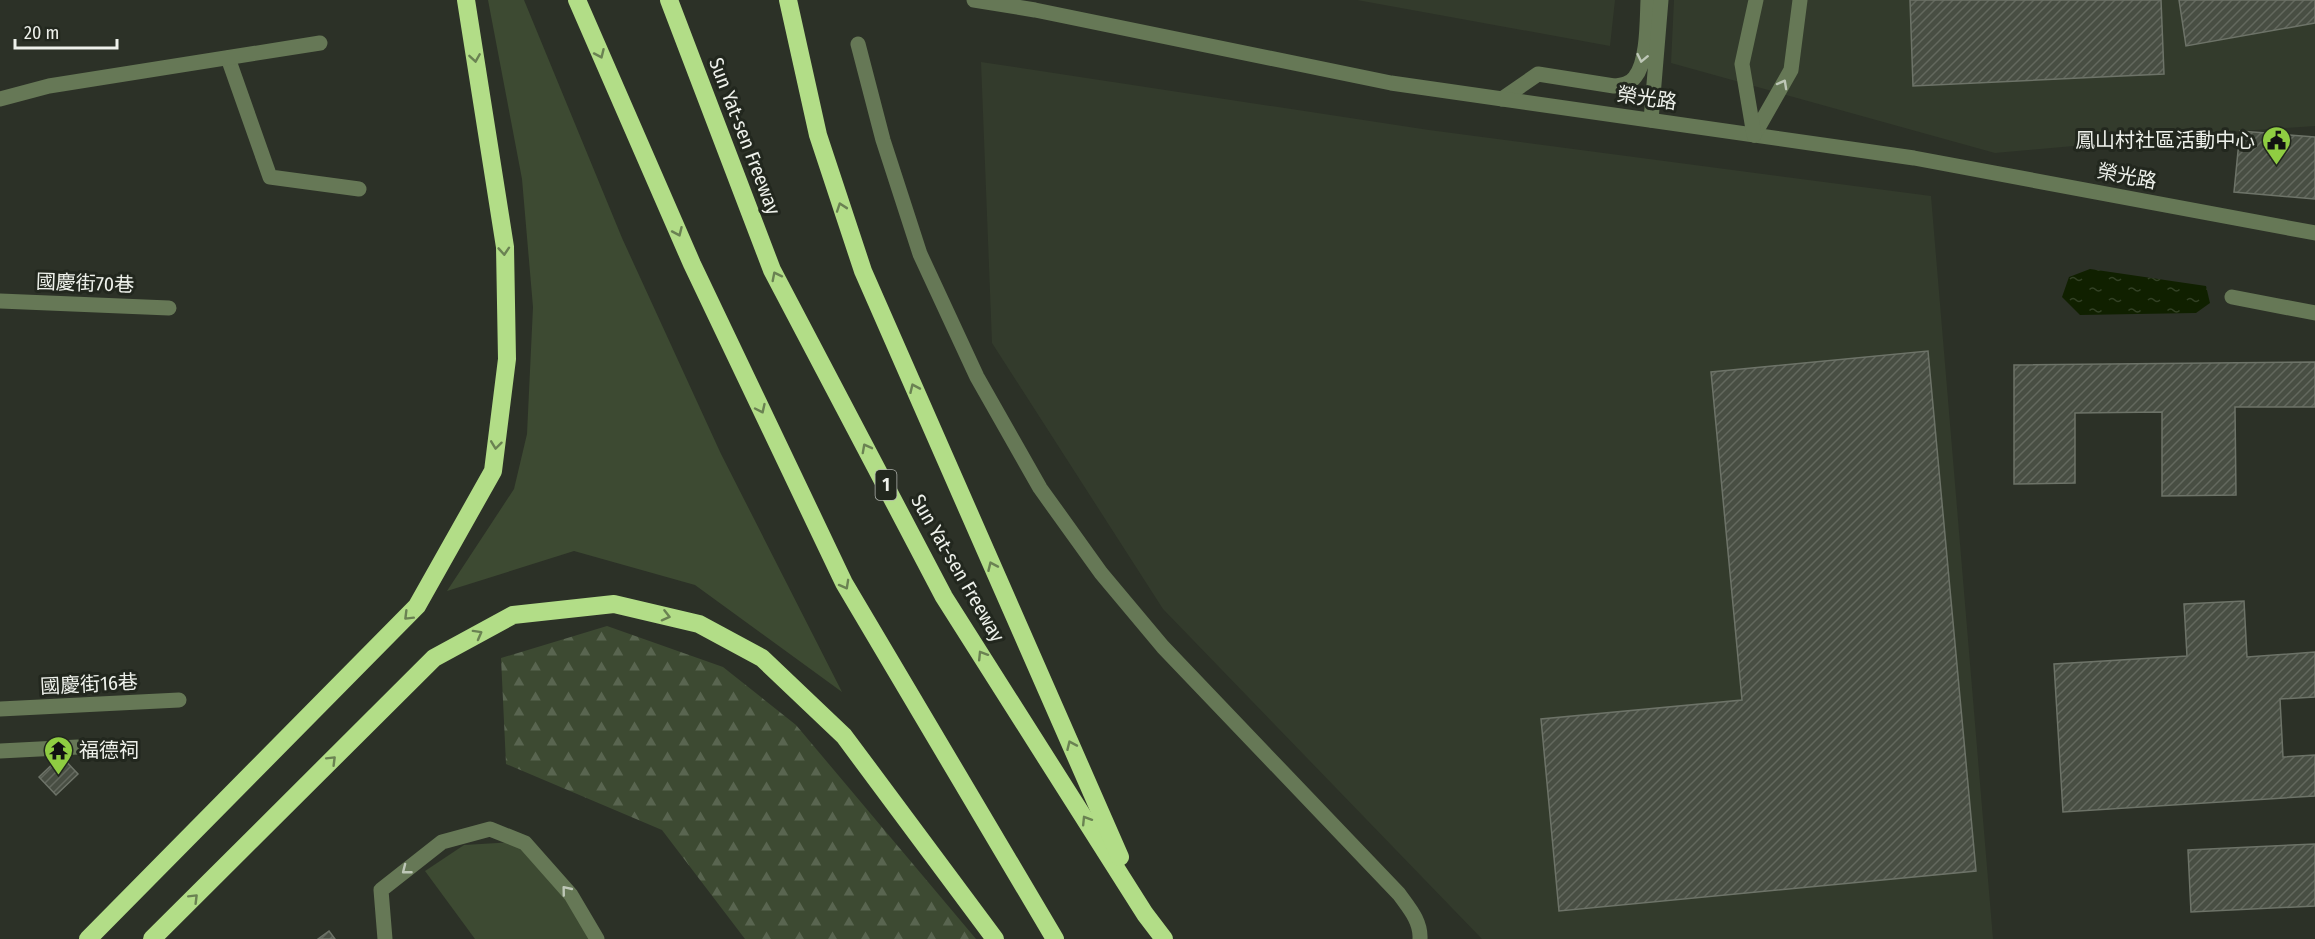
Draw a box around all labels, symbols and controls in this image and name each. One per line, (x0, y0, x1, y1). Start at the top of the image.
scale bar (15, 12, 117, 50)
text: 20 m (24, 22, 59, 44)
one-way arrow (593, 47, 605, 58)
one-way arrow (469, 53, 481, 62)
one-way arrow (1636, 53, 1649, 63)
street label: Sun Yat-sen Freeway (704, 54, 786, 218)
one-way arrow (1776, 80, 1787, 90)
street label: 榮光路 (1616, 82, 1678, 114)
public building icon: 鳳山村社區活動中心 (2260, 124, 2292, 166)
place label: 鳳山村社區活動中心 (2075, 128, 2255, 152)
street label: 榮光路 (2095, 158, 2159, 194)
one-way arrow (835, 202, 848, 213)
one-way arrow (671, 226, 683, 237)
one-way arrow (498, 246, 511, 255)
street label: 國慶街70巷 (35, 269, 135, 297)
one-way arrow (771, 271, 783, 282)
one-way arrow (909, 383, 921, 394)
one-way arrow (753, 402, 765, 413)
one-way arrow (490, 440, 503, 449)
one-way arrow (862, 444, 874, 455)
road number: 1 (876, 470, 896, 500)
street label: Sun Yat-sen Freeway (906, 490, 1010, 646)
one-way arrow (988, 561, 1000, 572)
one-way arrow (838, 578, 849, 589)
one-way arrow (404, 608, 415, 619)
one-way arrow (661, 609, 671, 622)
one-way arrow (472, 630, 482, 641)
one-way arrow (978, 651, 989, 662)
street label: 國慶街16巷 (40, 669, 138, 699)
temple icon: 福德祠 (42, 734, 74, 776)
place label: 福德祠 (79, 738, 139, 762)
one-way arrow (1066, 740, 1078, 751)
one-way arrow (324, 757, 335, 768)
one-way arrow (1081, 816, 1093, 826)
one-way arrow (402, 862, 413, 873)
one-way arrow (562, 886, 573, 897)
one-way arrow (187, 894, 197, 905)

